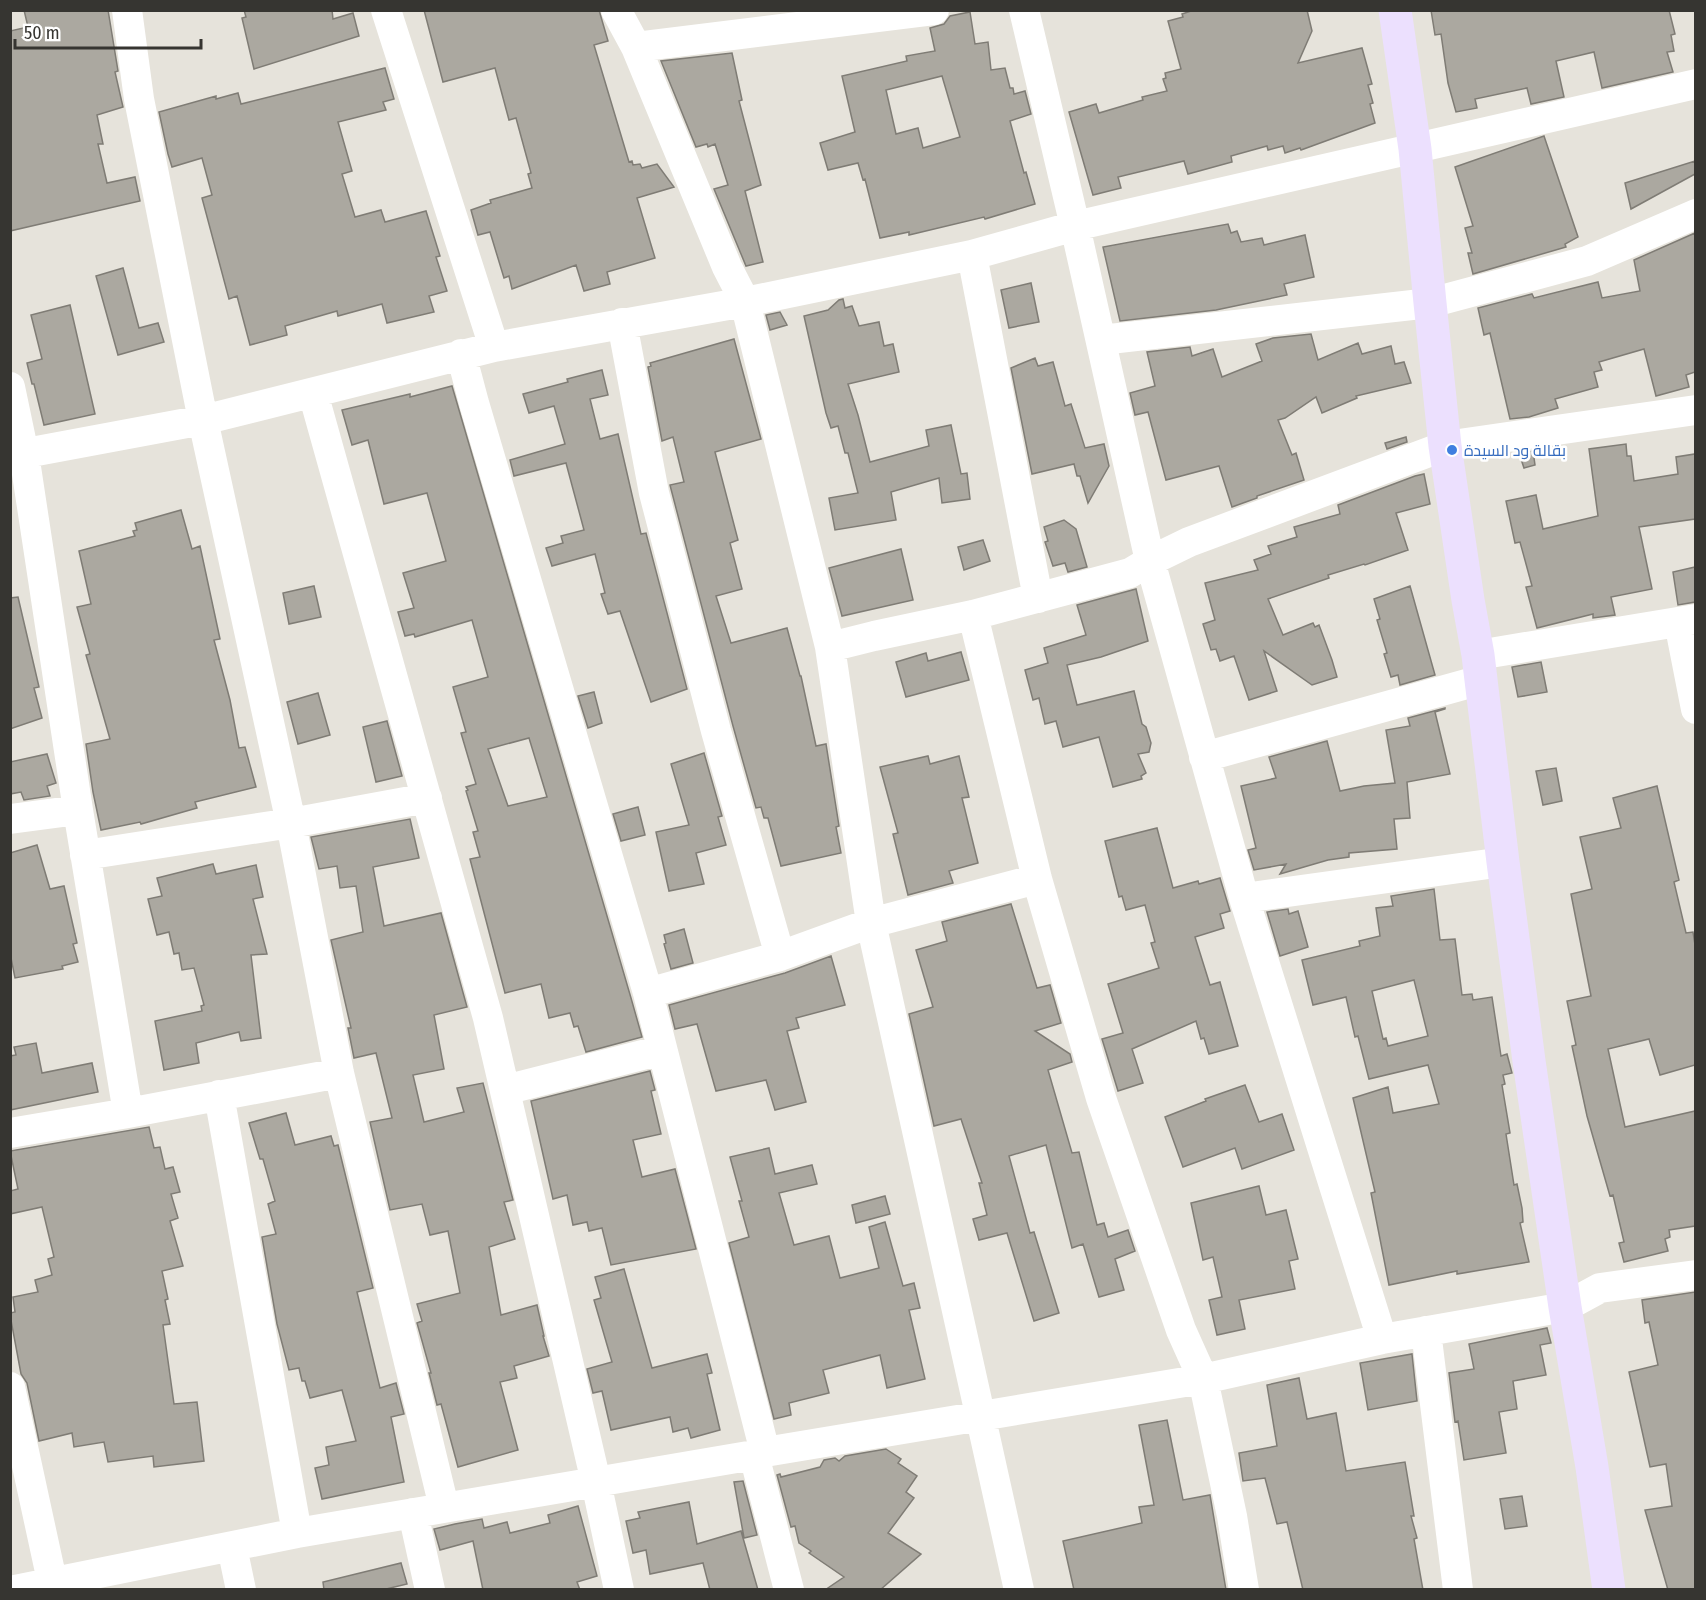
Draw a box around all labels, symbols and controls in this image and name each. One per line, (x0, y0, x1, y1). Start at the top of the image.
scale bar (15, 12, 201, 50)
text: 50 m (24, 22, 60, 44)
place label: بقالة ود السيدة (1464, 441, 1566, 460)
marker: بقالة ود السيدة (1445, 443, 1459, 457)

